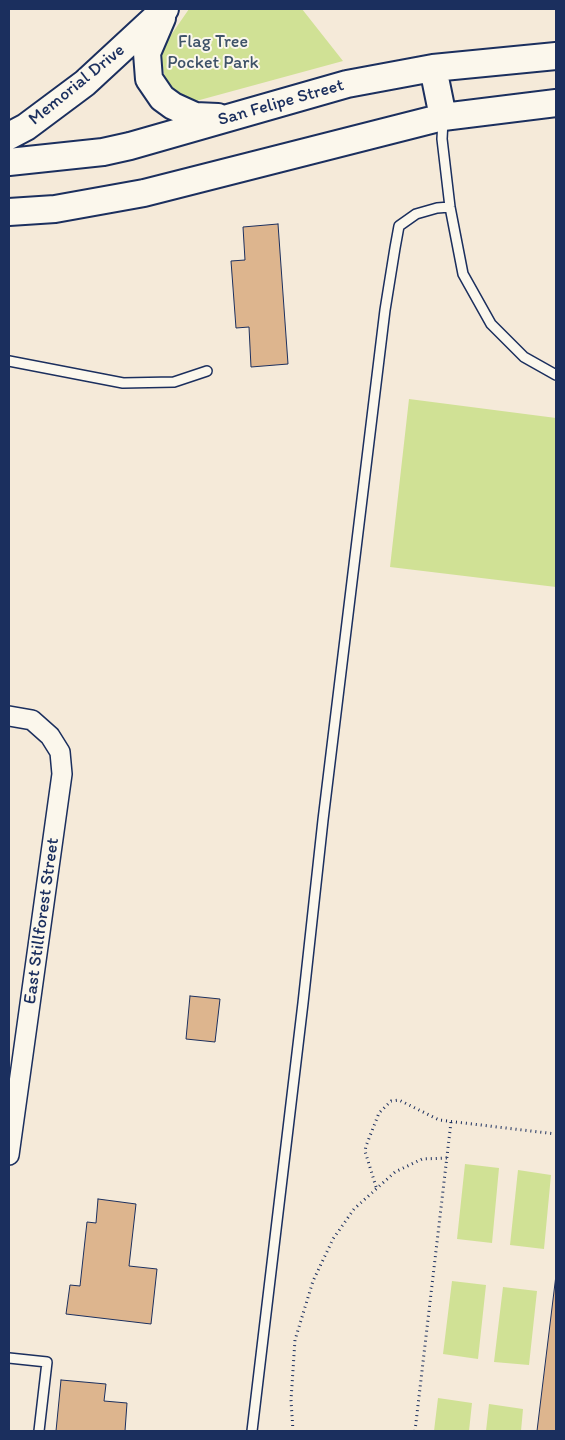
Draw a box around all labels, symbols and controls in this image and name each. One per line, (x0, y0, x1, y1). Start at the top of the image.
park label: Flag Tree Pocket Park (167, 31, 259, 74)
street label: Memorial Drive (25, 40, 129, 130)
street label: San Felipe Street (216, 75, 346, 131)
street label: East Stillforest Street (20, 836, 64, 1006)

